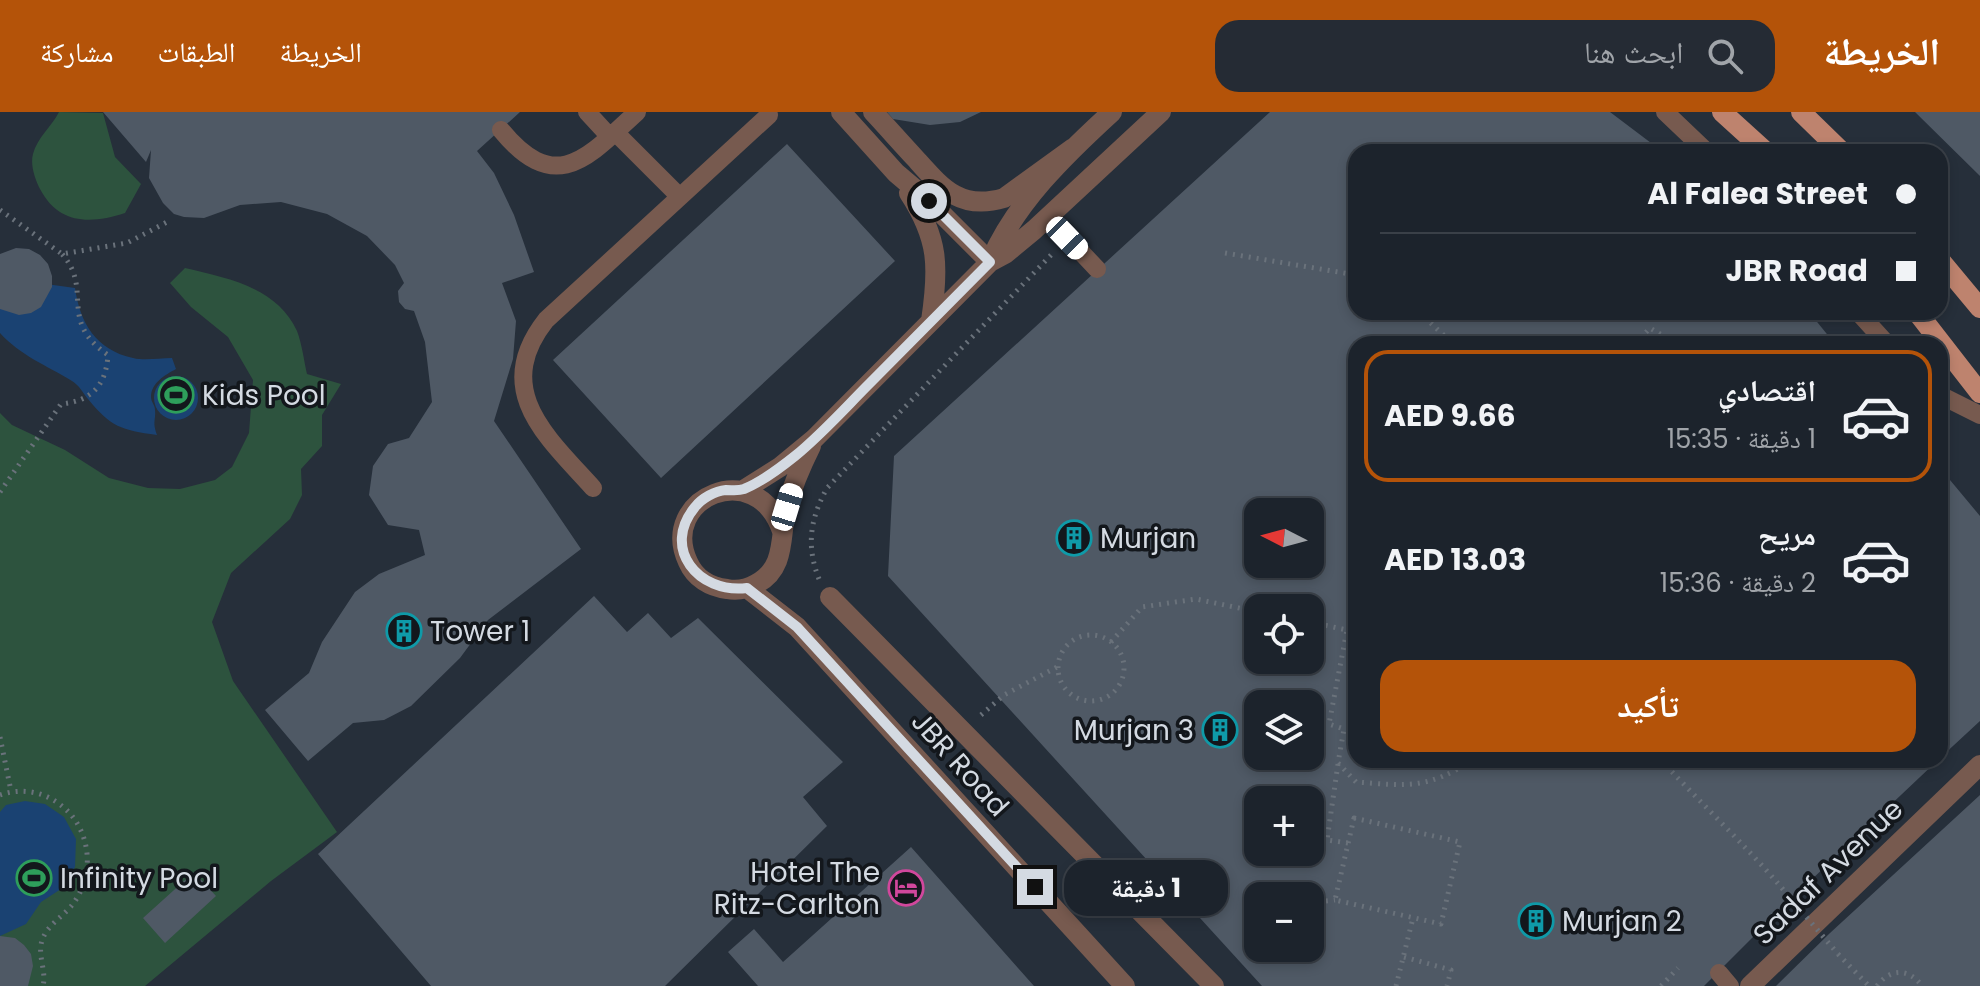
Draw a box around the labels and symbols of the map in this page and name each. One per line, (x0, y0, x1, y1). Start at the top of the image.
route start (911, 183, 947, 219)
car (1042, 212, 1092, 264)
sports icon: Kids Pool (157, 376, 195, 414)
place label: Kids Pool (202, 376, 326, 415)
car (769, 481, 805, 533)
north arrow (1244, 498, 1324, 578)
building icon: Murjan (1055, 519, 1093, 557)
place label: Murjan (1100, 519, 1196, 558)
building icon: Tower 1 (385, 612, 423, 650)
place label: Tower 1 (430, 612, 530, 651)
street label: JBR Road (902, 703, 1018, 825)
place label: Murjan 3 (1074, 711, 1194, 750)
building icon: Murjan 3 (1201, 711, 1239, 749)
street label: Sadaf Avenue (1744, 790, 1912, 954)
place label: Hotel The Ritz-Carlton (714, 853, 880, 924)
sports icon: Infinity Pool (15, 859, 53, 897)
place label: Infinity Pool (60, 859, 218, 898)
callout: 1 دقيقة (1063, 859, 1227, 915)
hotel icon: Hotel The Ritz-Carlton (887, 869, 925, 907)
route end (1017, 869, 1053, 905)
building icon: Murjan 2 (1517, 902, 1555, 940)
place label: Murjan 2 (1562, 902, 1682, 941)

